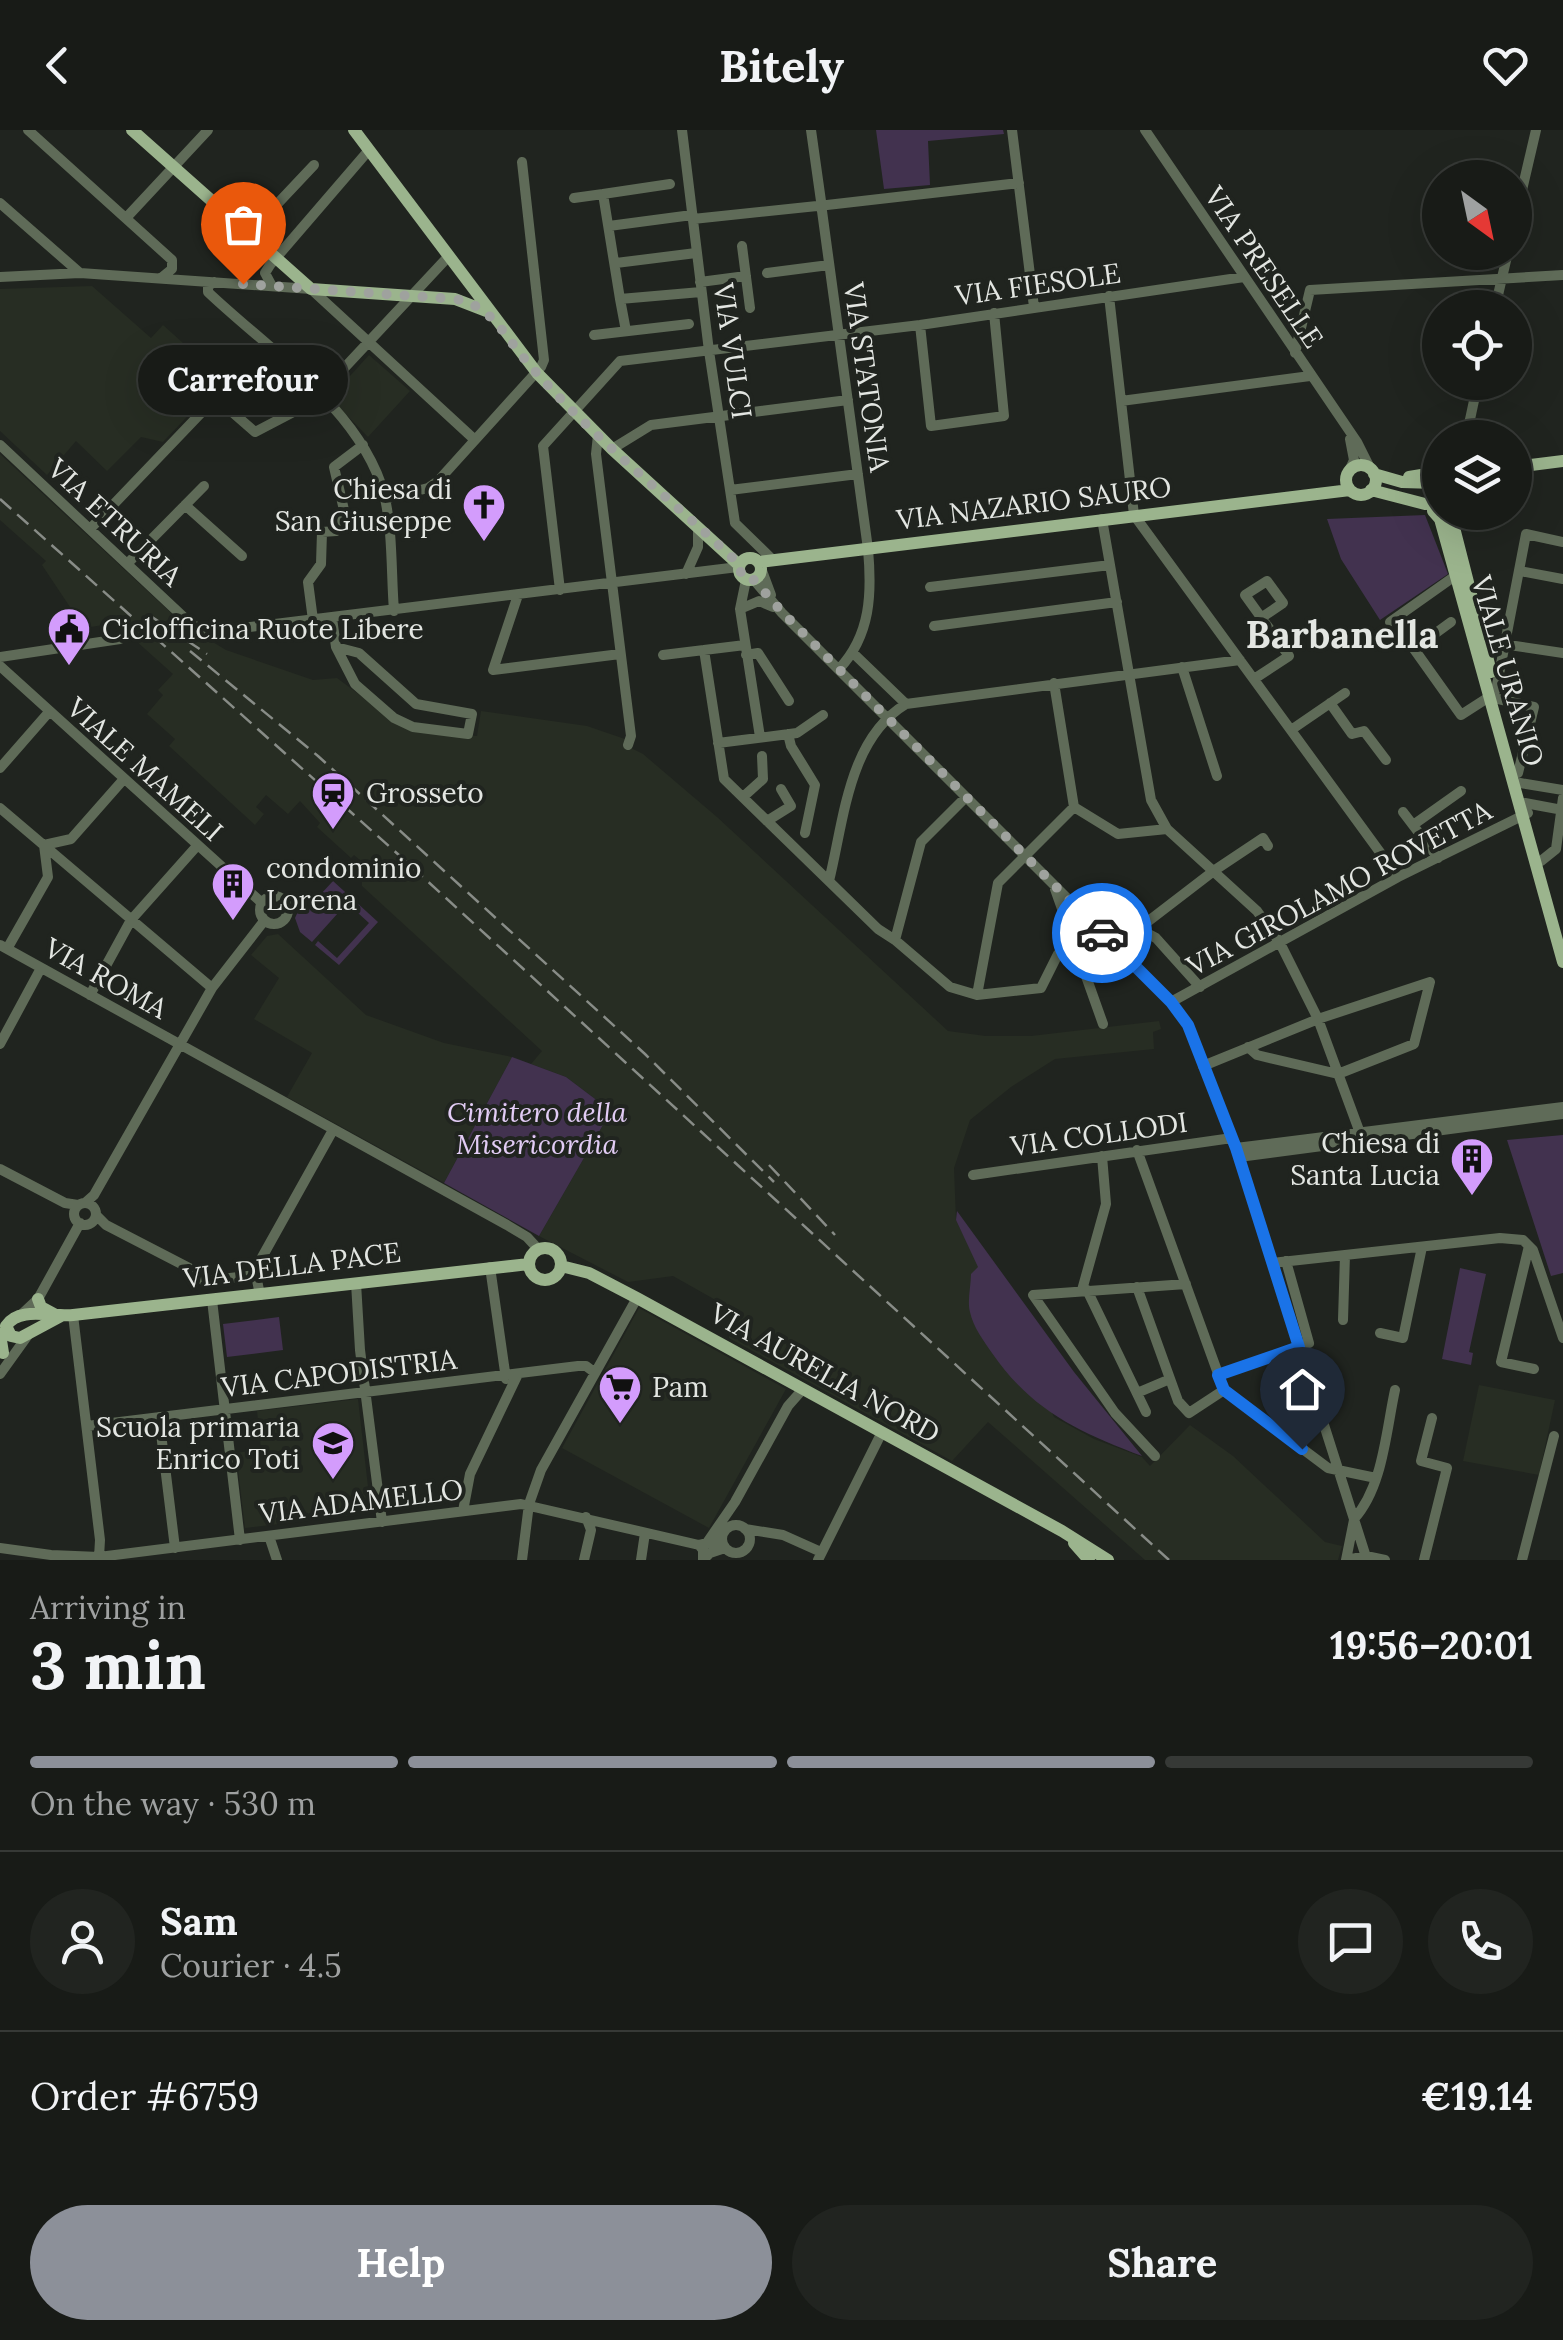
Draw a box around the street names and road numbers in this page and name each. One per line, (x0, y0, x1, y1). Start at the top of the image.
street label: VIA PRESELLE (1196, 178, 1331, 355)
street label: VIA FIESOLE (952, 255, 1123, 314)
street label: VIA STATONIA (836, 279, 898, 474)
street label: VIA VULCI (706, 280, 760, 421)
street label: VIA ETRURIA (40, 450, 190, 594)
street label: VIA NAZARIO SAURO (894, 468, 1173, 538)
street label: VIALE URANIO (1463, 571, 1552, 770)
street label: VIALE MAMELI (59, 689, 231, 849)
street label: VIA GIROLAMO ROVETTA (1180, 792, 1498, 984)
street label: VIA ROMA (37, 929, 174, 1027)
street label: VIA COLLODI (1007, 1104, 1190, 1164)
street label: VIA DELLA PACE (180, 1234, 403, 1296)
street label: VIA AURELIA NORD (703, 1294, 946, 1451)
street label: VIA CAPODISTRIA (218, 1341, 459, 1405)
street label: VIA ADAMELLO (256, 1471, 465, 1531)

